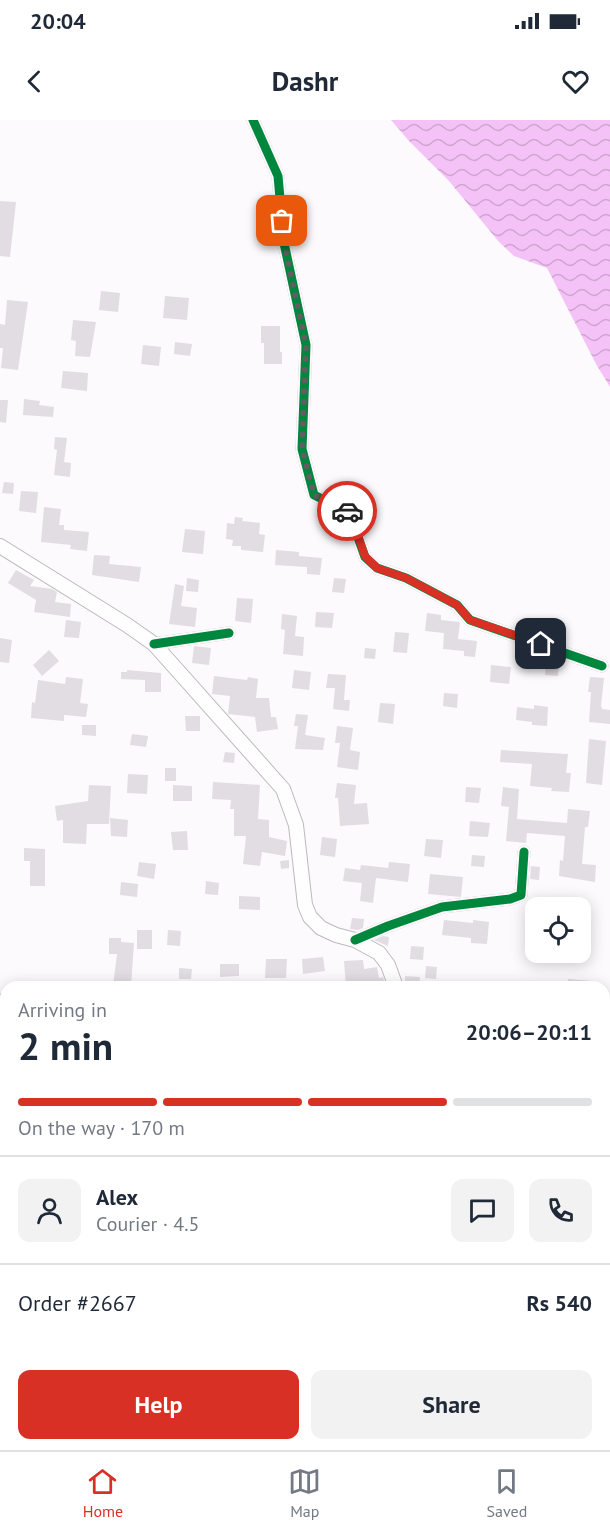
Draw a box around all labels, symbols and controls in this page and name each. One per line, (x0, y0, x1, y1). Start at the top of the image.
text: 20:04 (30, 7, 86, 35)
text: Dashr (272, 64, 338, 98)
icon: back (18, 65, 51, 98)
icon: heart (559, 65, 592, 98)
pin (256, 195, 307, 246)
icon: bag (265, 204, 298, 237)
courier (317, 481, 377, 541)
icon: car (331, 495, 364, 528)
pin (515, 618, 566, 669)
icon: home (524, 627, 557, 660)
map controls (525, 897, 591, 963)
button: locate (525, 897, 591, 963)
text: Arriving in (18, 997, 107, 1023)
text: 20:06–20:11 (466, 1018, 592, 1046)
text: 2 min (18, 1020, 113, 1071)
text: On the way · 170 m (18, 1115, 185, 1141)
button: person (18, 1179, 81, 1242)
button: chat (451, 1179, 514, 1242)
button: phone (529, 1179, 592, 1242)
text: Alex (96, 1183, 138, 1211)
text: Courier · 4.5 (96, 1211, 199, 1237)
text: Order #2667 (18, 1289, 137, 1317)
text: Rs 540 (526, 1289, 592, 1317)
button: Help (18, 1370, 299, 1439)
button: Share (311, 1370, 592, 1439)
tab: Home (83, 1465, 123, 1521)
tab: Map (288, 1465, 321, 1521)
tab: Saved (487, 1465, 527, 1521)

